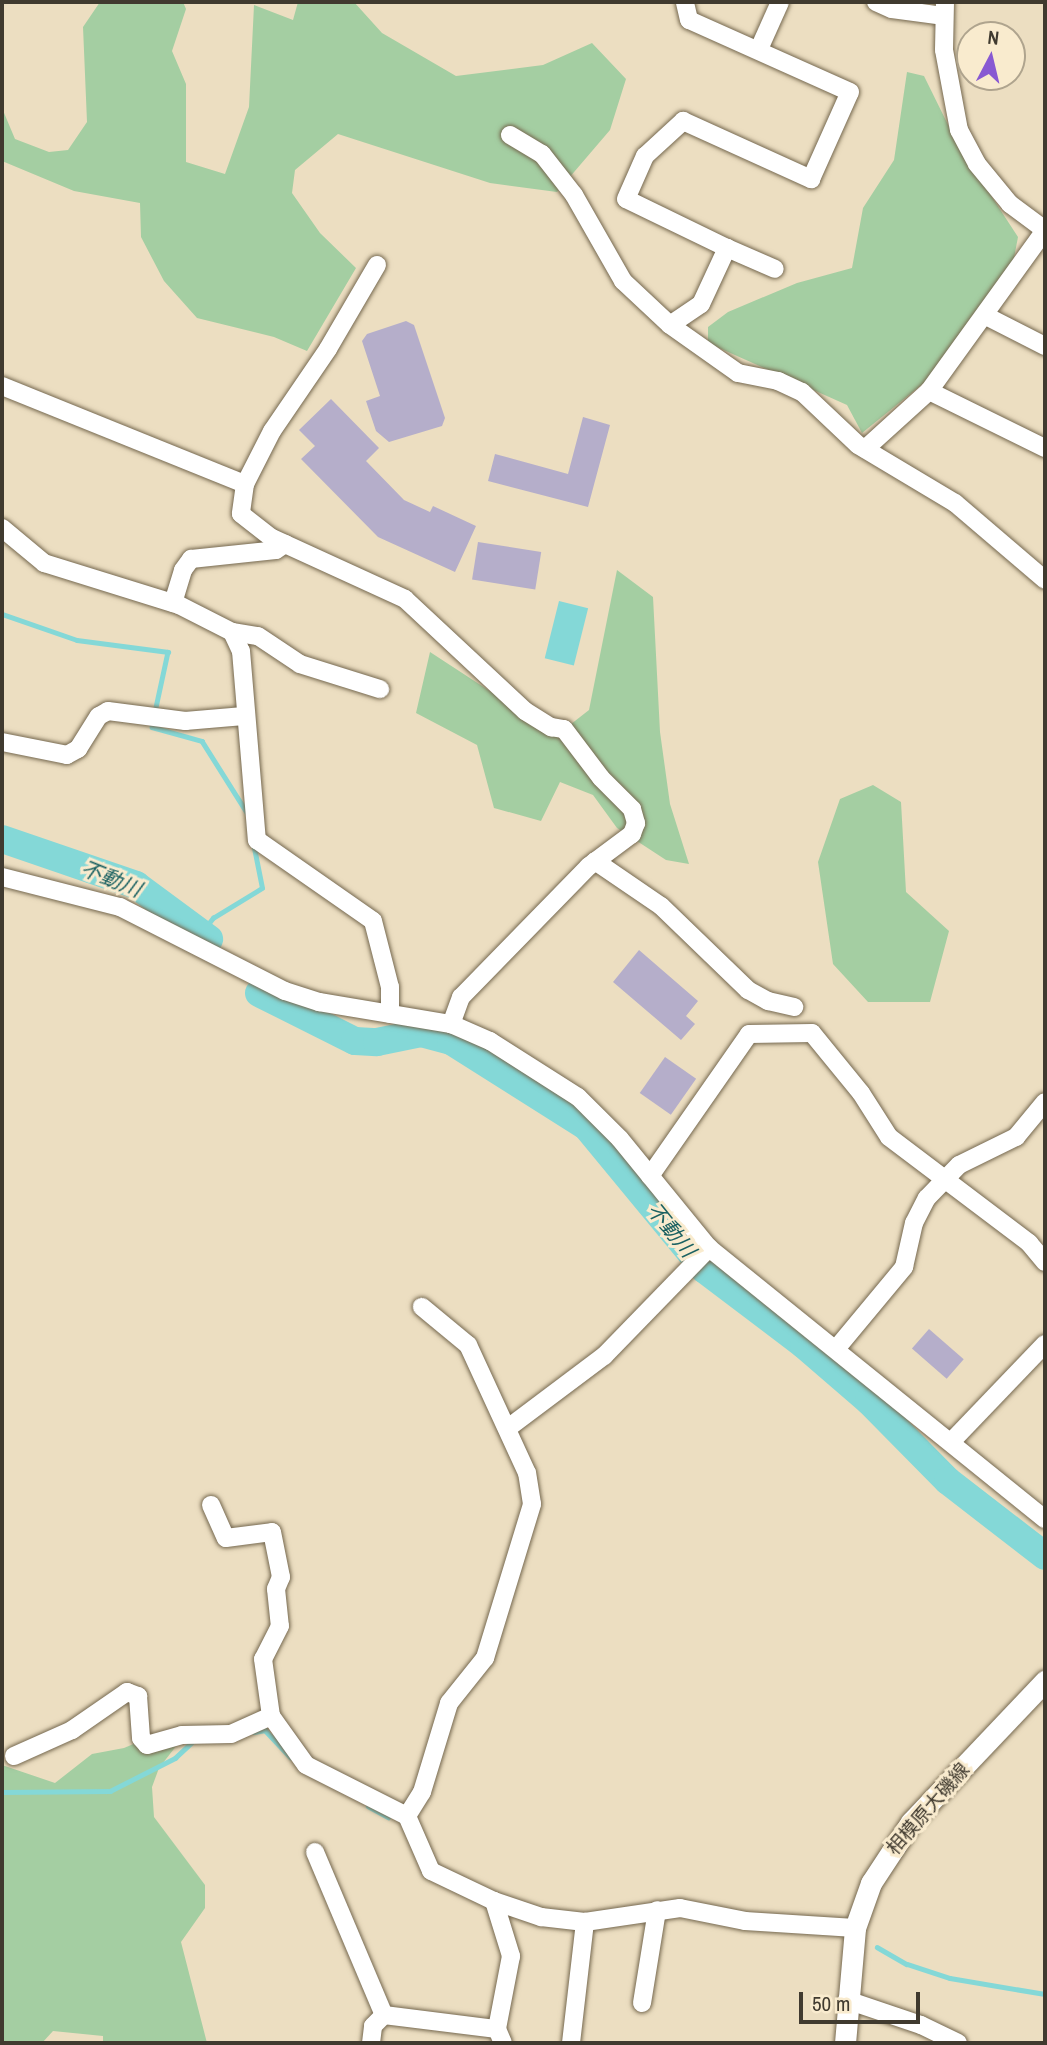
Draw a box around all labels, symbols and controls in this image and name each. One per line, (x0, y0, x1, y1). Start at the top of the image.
north arrow (956, 21, 1026, 91)
text: N (986, 24, 1000, 51)
water label: 不動川 (77, 856, 145, 902)
water label: 不動川 (641, 1198, 701, 1262)
street label: 相模原大磯線 (882, 1759, 974, 1859)
scale bar (802, 1979, 923, 2023)
text: 50 m (812, 1989, 850, 2018)

